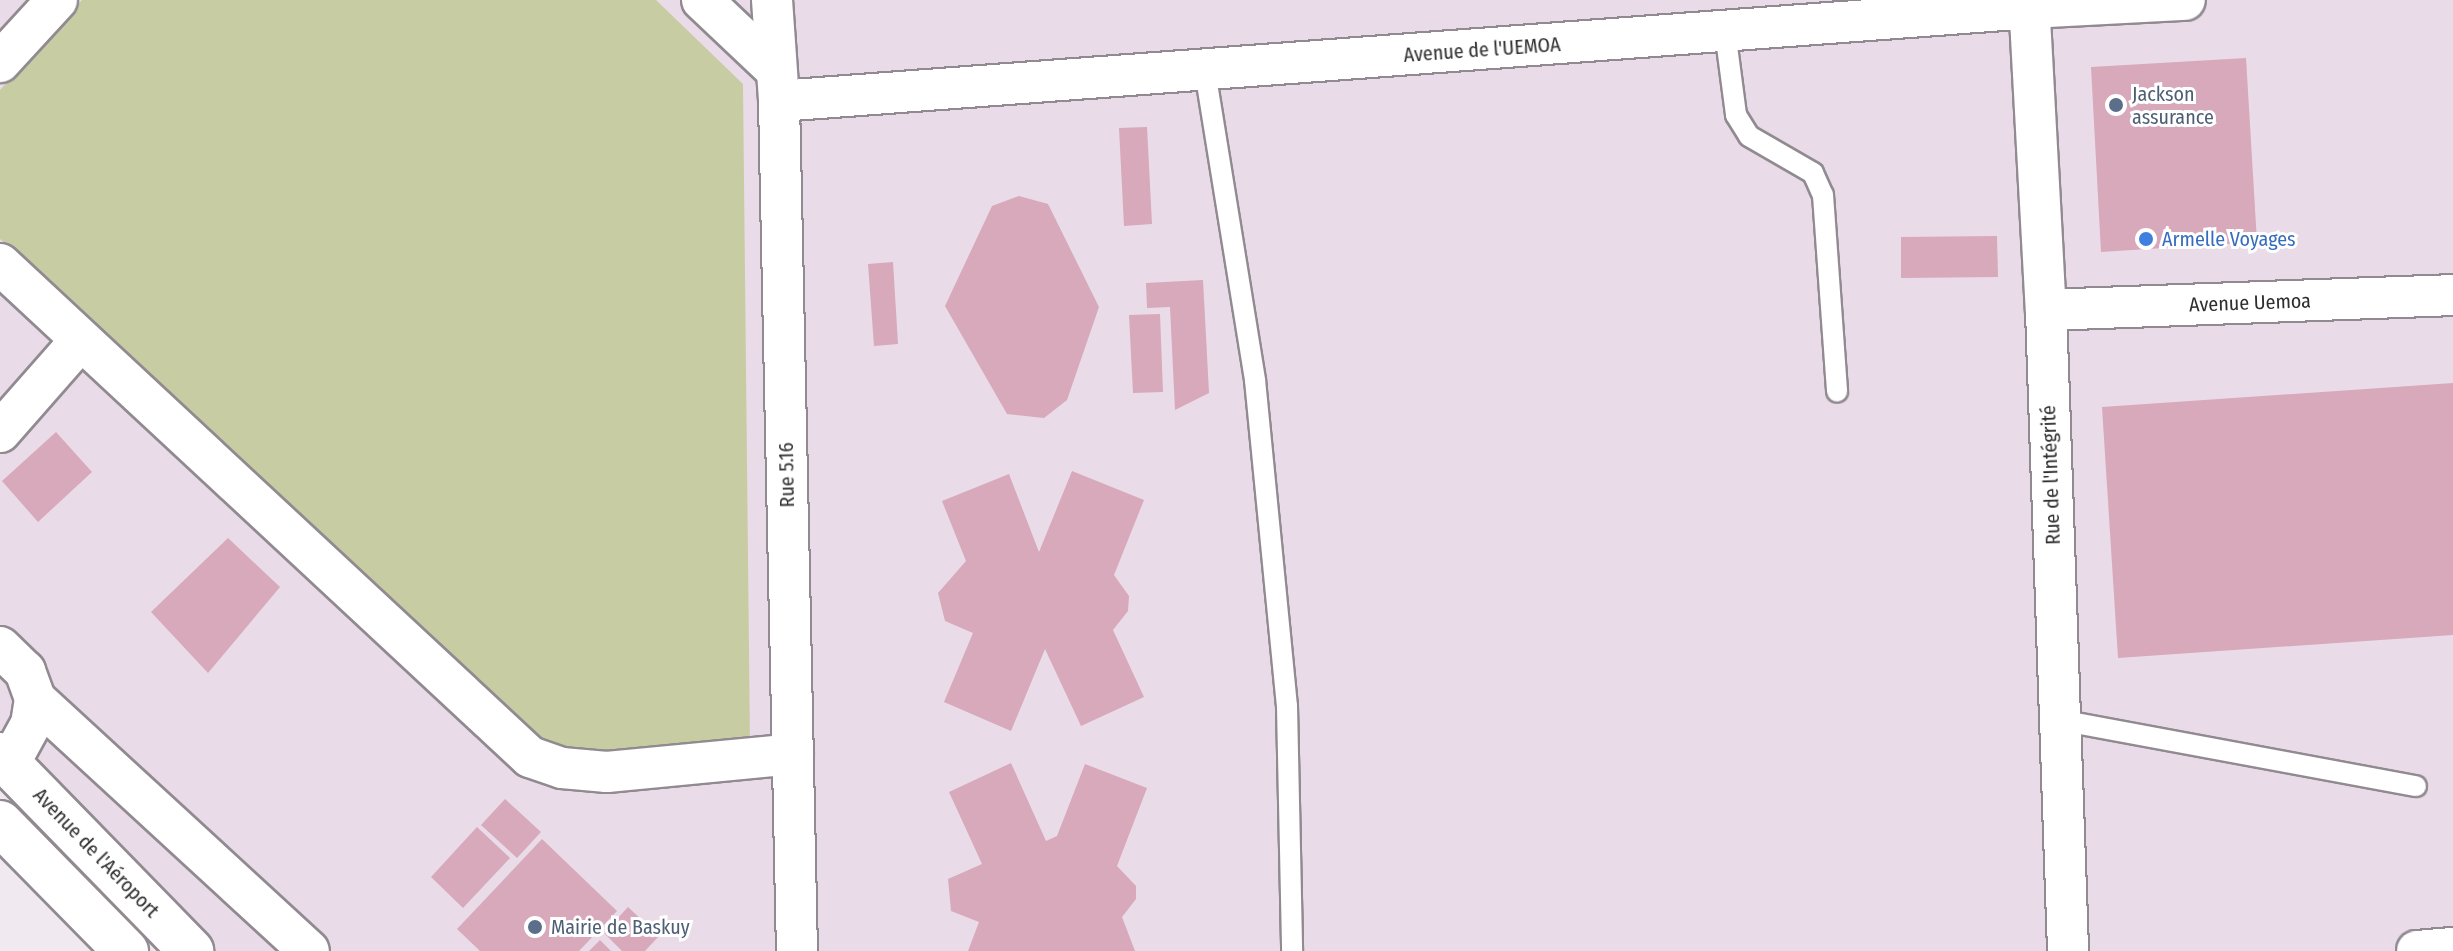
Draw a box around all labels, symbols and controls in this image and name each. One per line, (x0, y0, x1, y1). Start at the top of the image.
street label: Avenue de l'UEMOA (1403, 33, 1561, 67)
place label: Jackson assurance (2132, 82, 2214, 129)
marker: Jackson assurance (2107, 96, 2125, 114)
place label: Armelle Voyages (2162, 227, 2296, 251)
marker: Armelle Voyages (2137, 230, 2155, 248)
street label: Avenue Uemoa (2189, 289, 2311, 317)
street label: Rue de l'Intégrité (2037, 405, 2065, 545)
street label: Rue 5.16 (774, 442, 800, 508)
street label: Avenue de l'Aéroport (28, 783, 164, 923)
place label: Mairie de Baskuy (551, 915, 690, 939)
marker: Mairie de Baskuy (526, 918, 544, 936)

